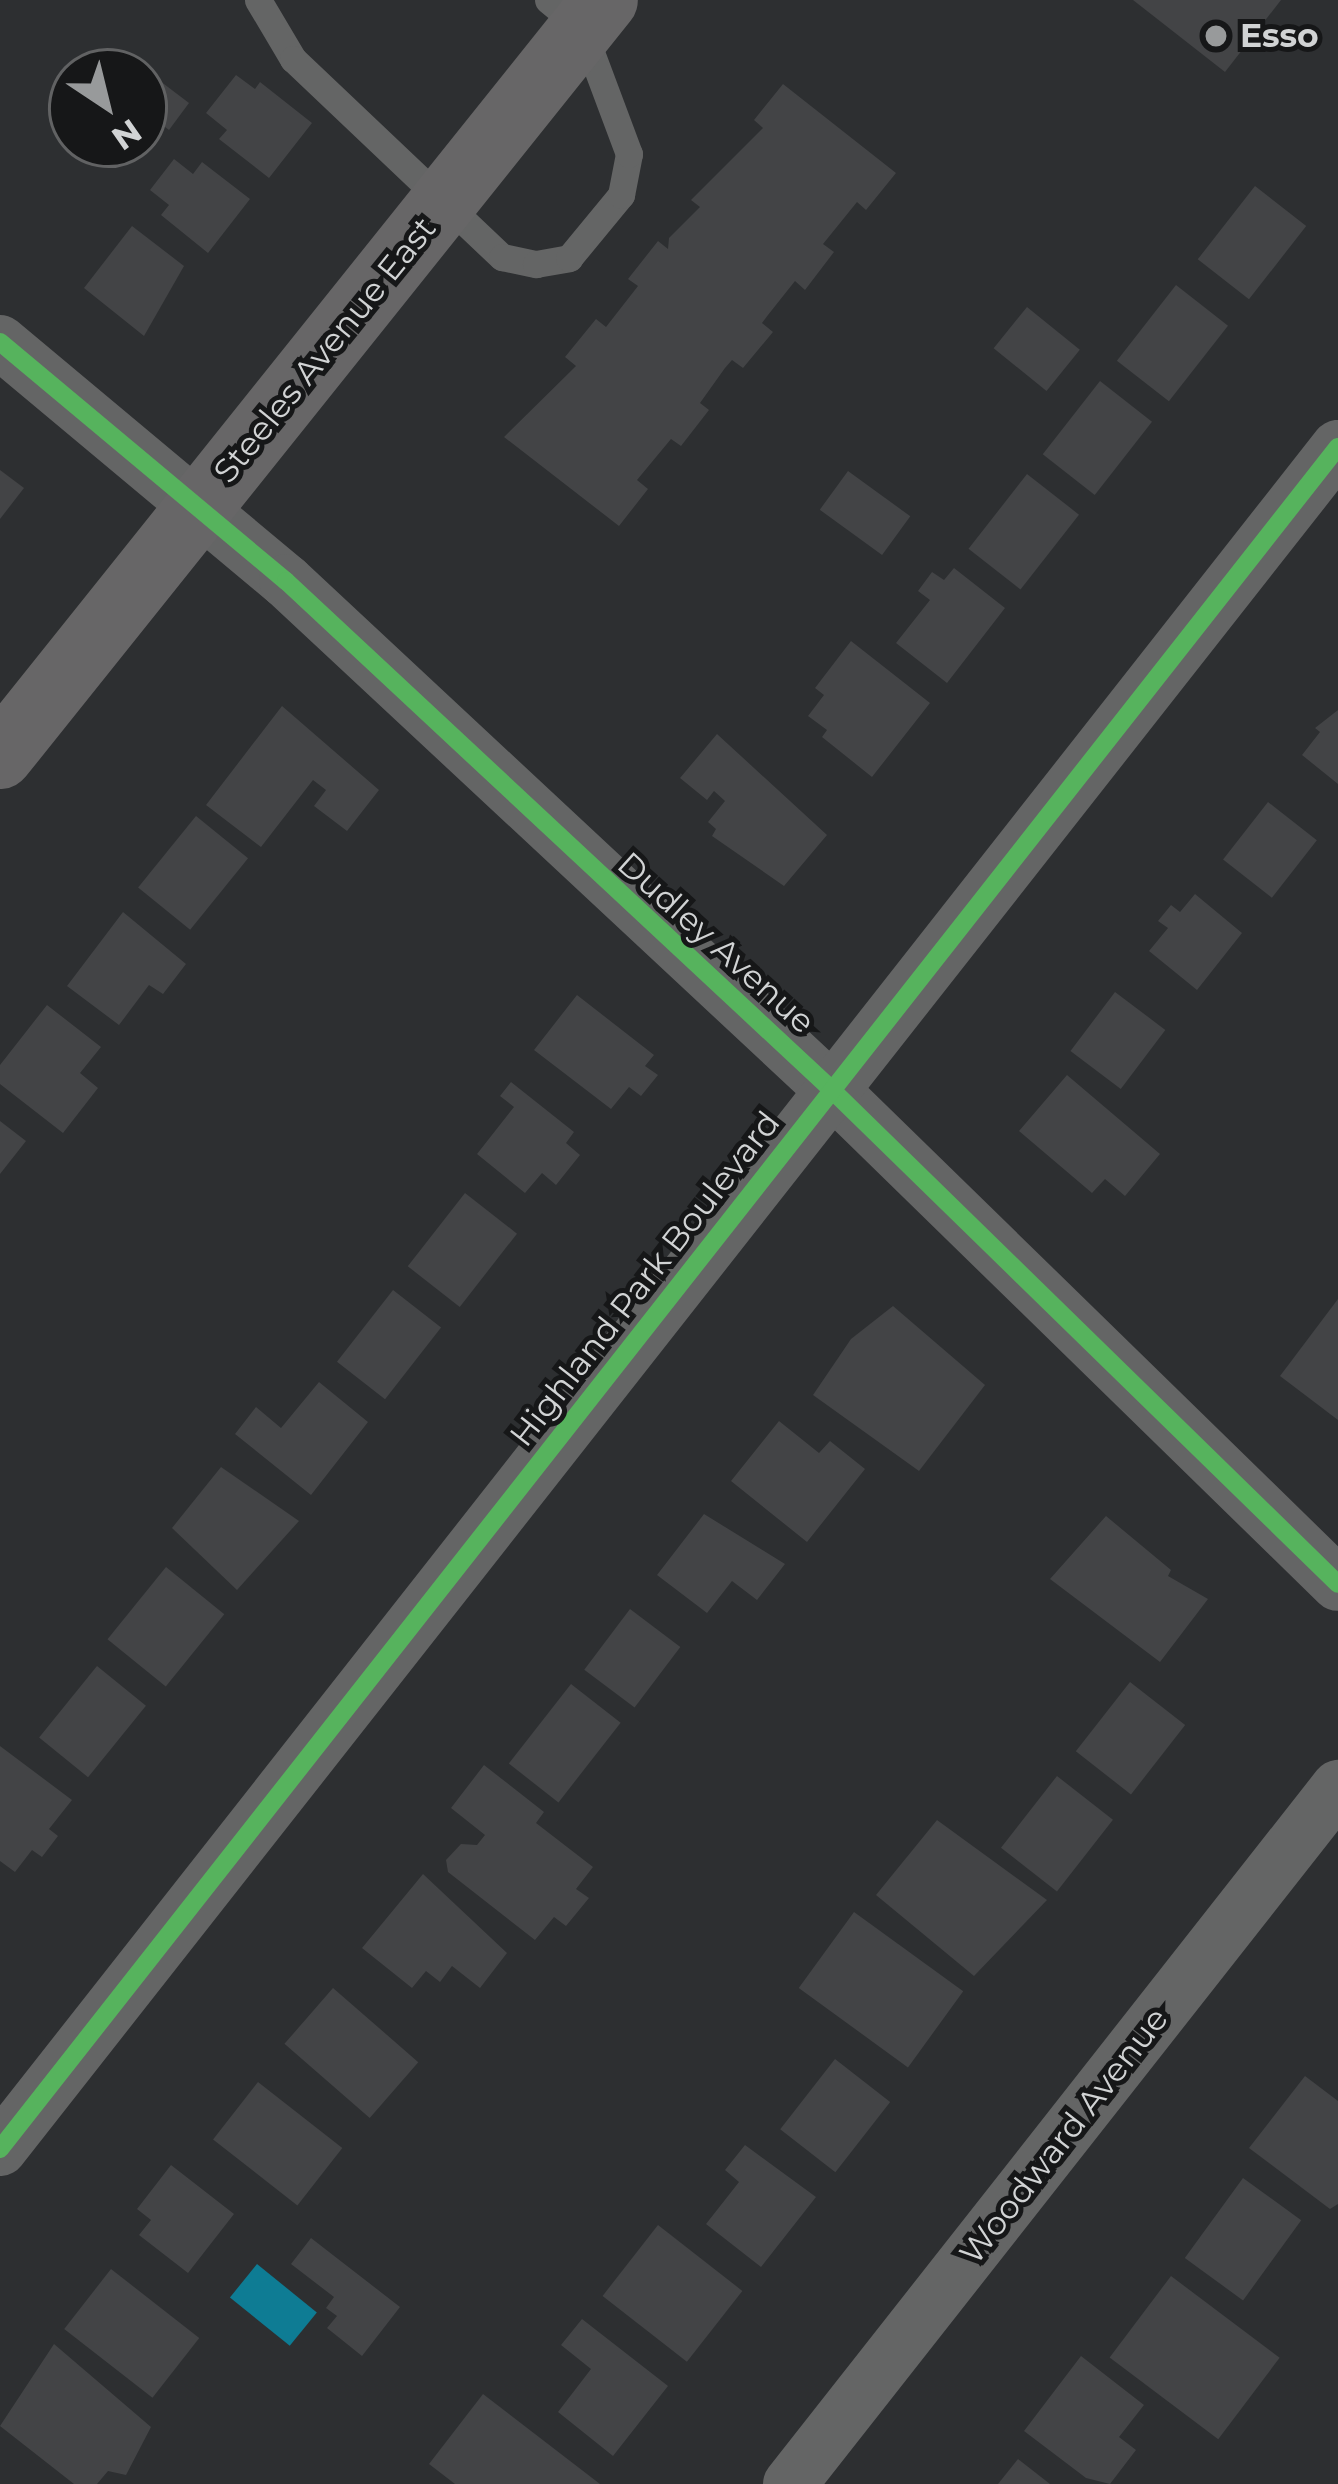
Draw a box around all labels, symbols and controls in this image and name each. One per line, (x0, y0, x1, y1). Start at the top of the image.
place label: Esso (1240, 16, 1319, 56)
marker: Esso (1203, 23, 1229, 49)
north arrow (48, 48, 168, 168)
text: N (105, 111, 149, 159)
street label: Steeles Avenue East (206, 209, 444, 491)
street label: Dudley Avenue (609, 844, 823, 1042)
street label: Highland Park Boulevard (502, 1104, 788, 1454)
street label: Woodward Avenue (951, 2000, 1177, 2272)

